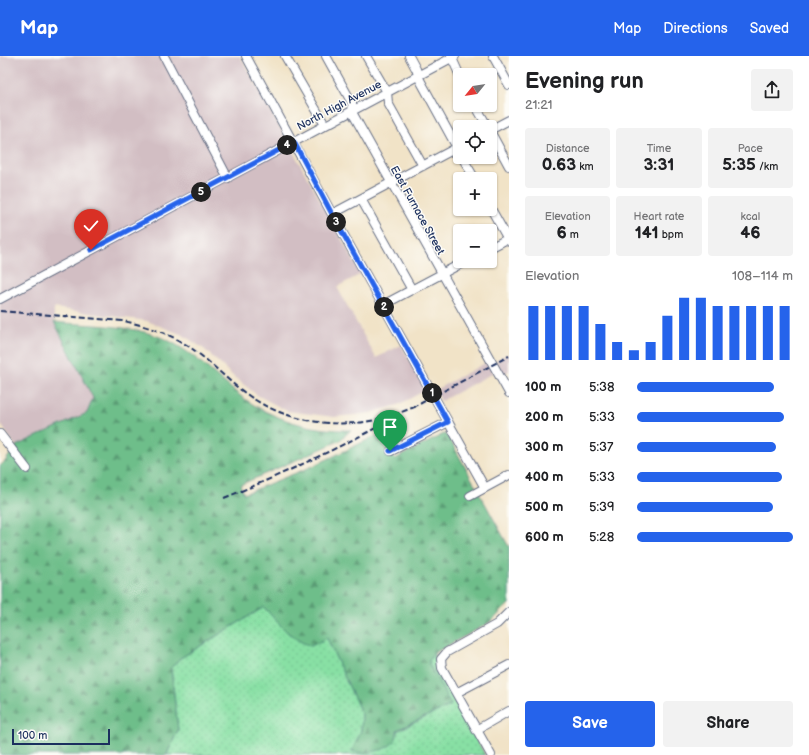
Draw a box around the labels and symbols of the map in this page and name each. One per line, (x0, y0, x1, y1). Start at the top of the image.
north arrow (453, 68, 497, 112)
street label: North High Avenue (295, 77, 384, 133)
pin: 4 (277, 135, 297, 155)
street label: East Furnace Street (388, 164, 448, 257)
pin: 5 (191, 182, 211, 202)
pin (74, 209, 108, 250)
pin: 3 (326, 212, 346, 232)
pin: 2 (374, 297, 394, 317)
pin: 1 (422, 383, 442, 403)
pin (373, 410, 407, 451)
scale bar (12, 727, 110, 746)

